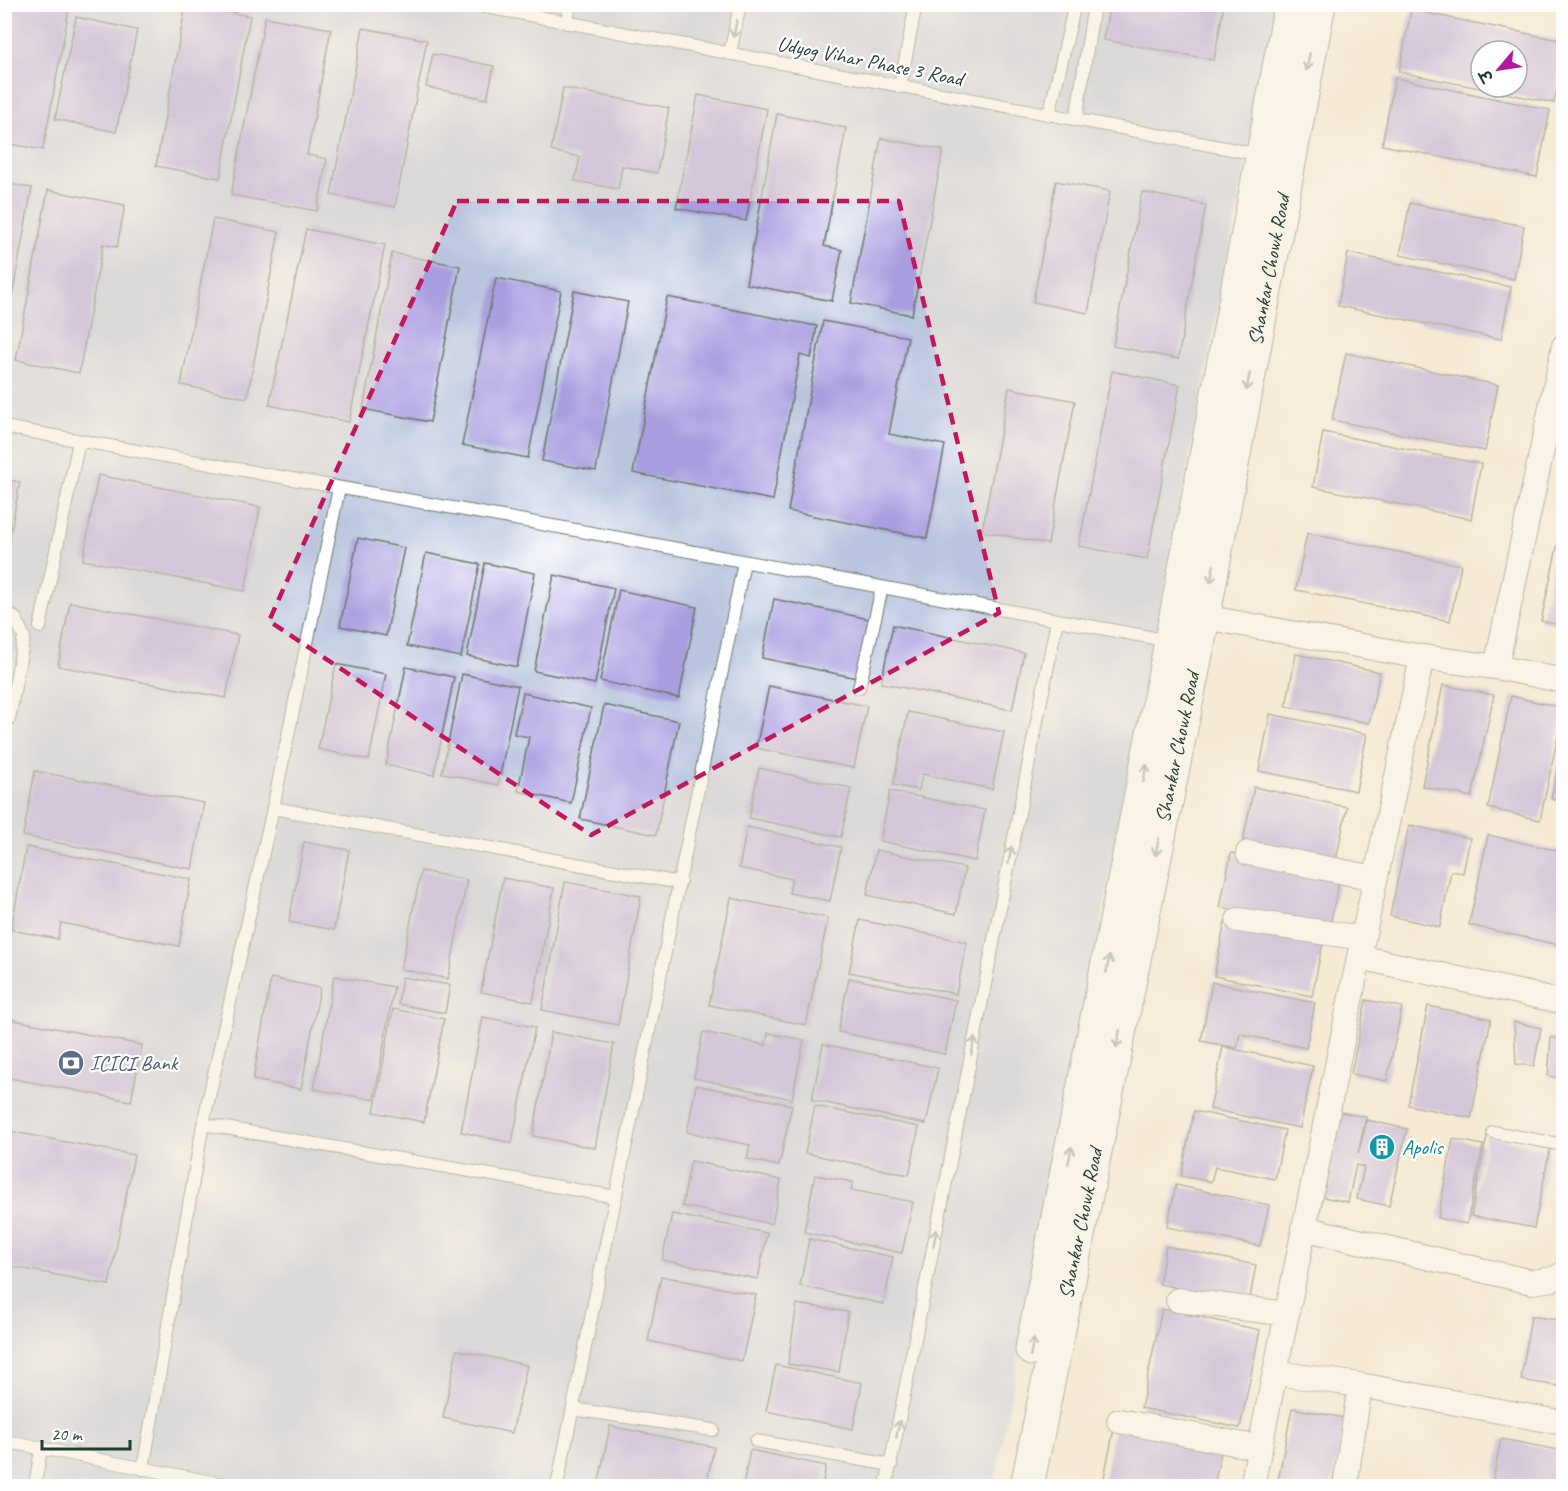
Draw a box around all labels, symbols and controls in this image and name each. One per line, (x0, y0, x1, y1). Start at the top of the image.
one-way arrow (729, 19, 740, 38)
street label: Udyog Vihar Phase 3 Road (775, 30, 968, 92)
north arrow (1469, 39, 1529, 99)
one-way arrow (1302, 52, 1313, 71)
text: उ (1475, 65, 1499, 87)
street label: Shankar Chowk Road (1242, 189, 1296, 347)
one-way arrow (1242, 372, 1253, 391)
one-way arrow (1206, 563, 1217, 583)
street label: Shankar Chowk Road (1149, 666, 1206, 825)
one-way arrow (1140, 763, 1151, 783)
one-way arrow (1151, 837, 1162, 857)
one-way arrow (1005, 846, 1017, 865)
one-way arrow (1103, 955, 1114, 974)
one-way arrow (1112, 1028, 1123, 1048)
one-way arrow (968, 1037, 979, 1057)
bank icon: ICICI Bank (56, 1048, 86, 1078)
place label: ICICI Bank (90, 1050, 179, 1076)
building icon: Apolis (1367, 1132, 1397, 1162)
place label: Apolis (1402, 1134, 1444, 1160)
street label: Shankar Chowk Road (1052, 1142, 1109, 1301)
one-way arrow (1065, 1146, 1076, 1166)
one-way arrow (930, 1228, 942, 1247)
one-way arrow (1027, 1337, 1038, 1357)
scale bar (42, 1413, 130, 1451)
one-way arrow (893, 1420, 904, 1439)
text: 20 m (51, 1423, 84, 1445)

